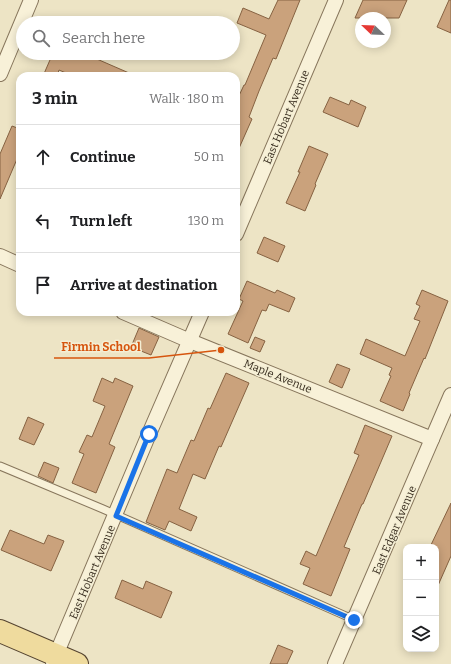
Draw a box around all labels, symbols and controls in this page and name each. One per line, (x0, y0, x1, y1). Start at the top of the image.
north arrow (355, 12, 391, 48)
search box (16, 16, 240, 60)
icon: search (30, 27, 52, 49)
text: Search here (62, 29, 145, 47)
street label: East Hobart Avenue (261, 68, 312, 166)
text: 3 min (32, 88, 77, 109)
text: Walk · 180 m (149, 91, 224, 106)
icon: ahead (32, 146, 54, 168)
text: Continue (70, 148, 136, 166)
text: 50 m (194, 149, 224, 164)
icon: left (32, 210, 54, 232)
text: Turn left (70, 212, 132, 230)
text: 130 m (188, 213, 224, 228)
icon: arrive (32, 274, 54, 296)
text: Arrive at destination (70, 276, 217, 294)
callout: Firmin School (54, 334, 149, 358)
text: Firmin School (61, 340, 141, 354)
street label: Maple Avenue (242, 357, 314, 396)
route start (140, 425, 158, 443)
street label: East Edgar Avenue (370, 484, 419, 576)
street label: East Hobart Avenue (67, 523, 118, 621)
map controls (403, 544, 439, 652)
button: + (403, 544, 439, 580)
button: − (403, 580, 439, 616)
route end (345, 611, 363, 629)
button: layers (403, 616, 439, 652)

